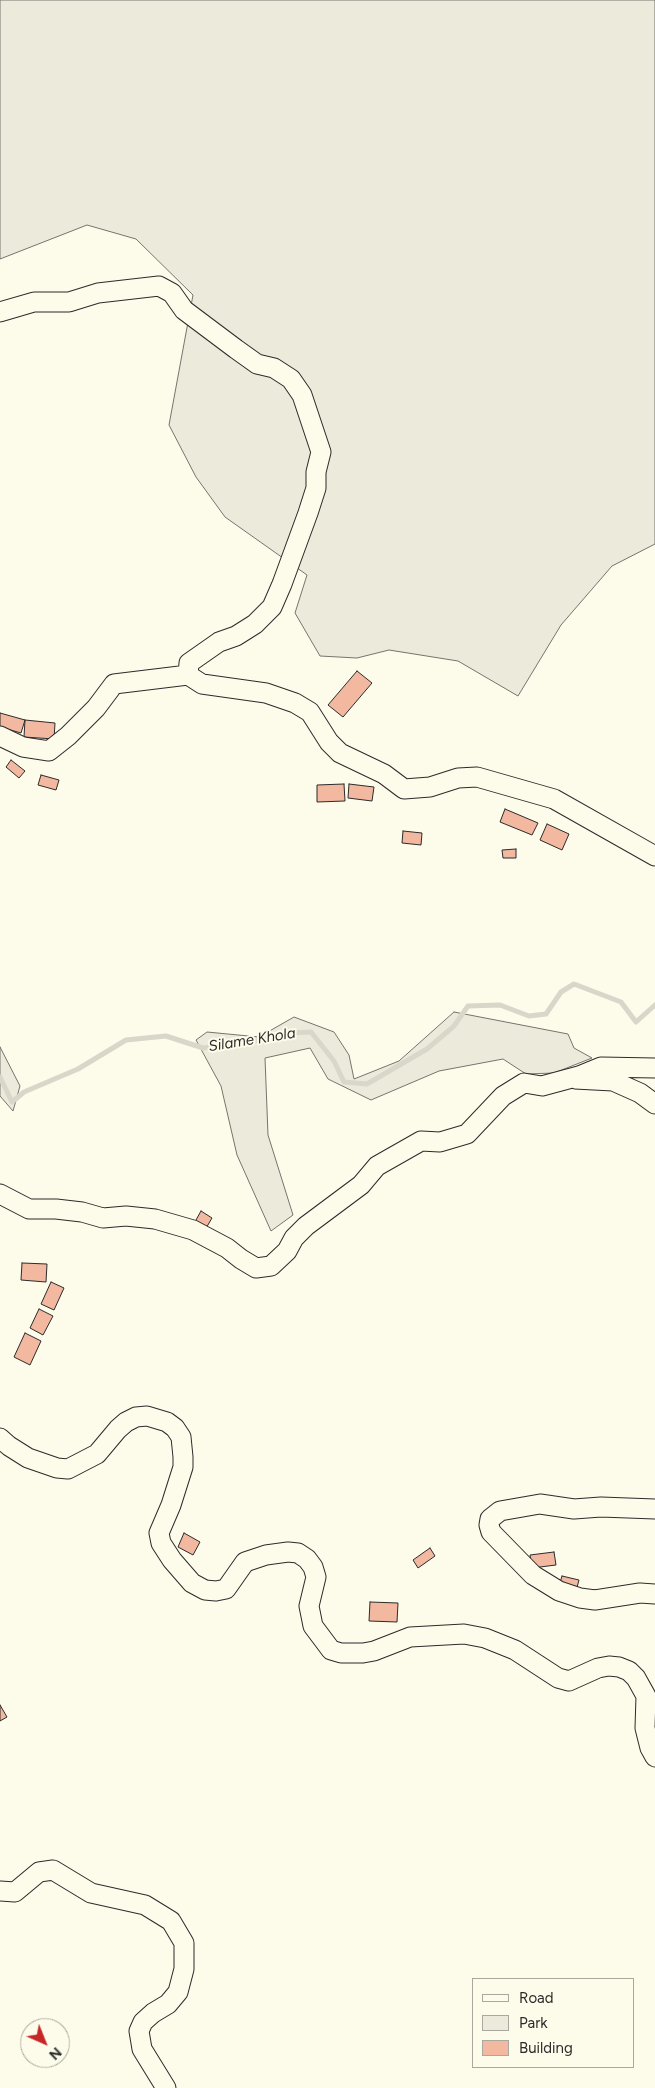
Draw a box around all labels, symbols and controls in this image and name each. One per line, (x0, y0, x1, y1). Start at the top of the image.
water label: Silame Khola (207, 1024, 297, 1056)
legend (472, 1978, 635, 2068)
text: Road (519, 1989, 554, 2007)
text: Park (519, 2014, 548, 2032)
north arrow (20, 2018, 70, 2068)
text: Building (519, 2039, 573, 2057)
text: N (45, 2044, 65, 2063)

